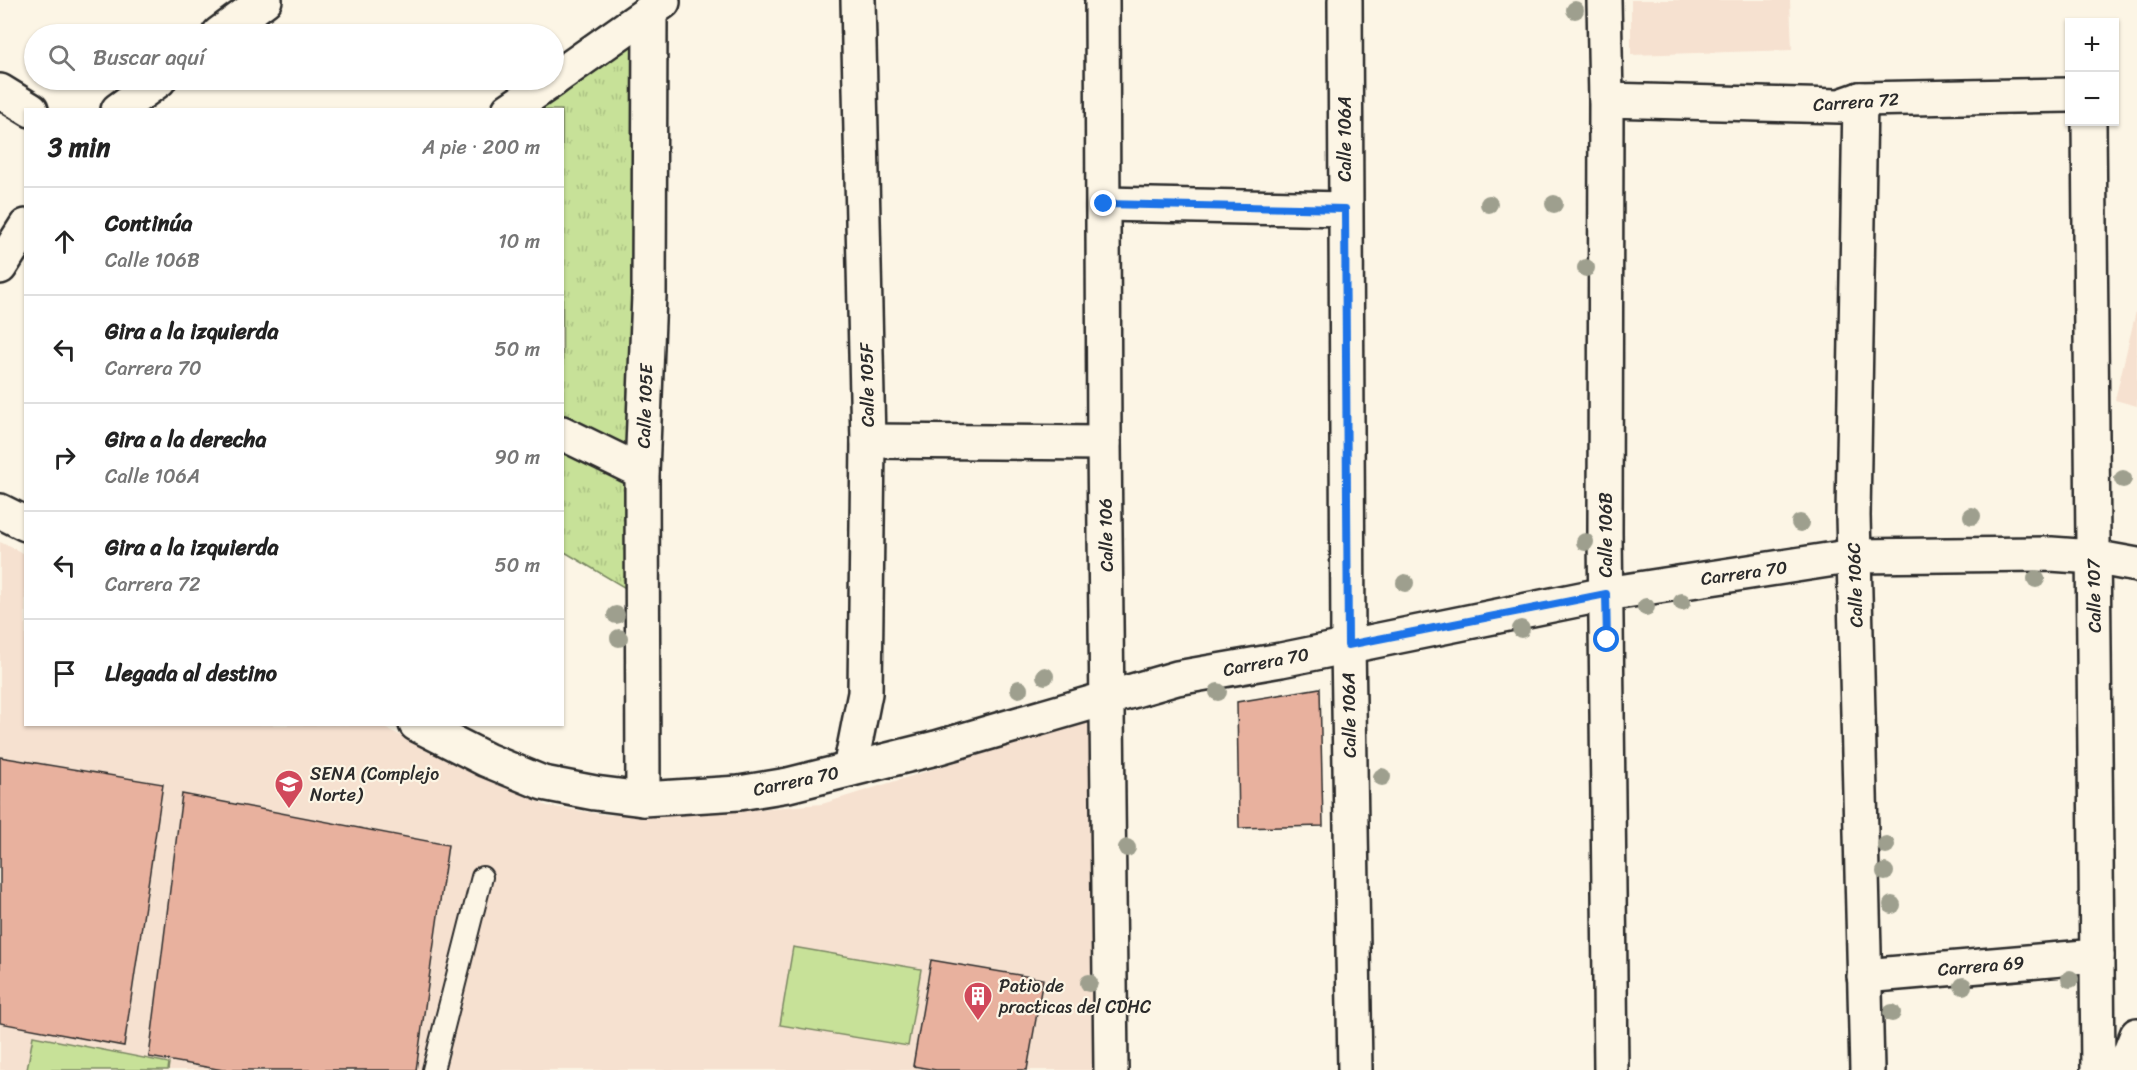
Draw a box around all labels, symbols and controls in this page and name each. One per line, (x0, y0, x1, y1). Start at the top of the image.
map controls (2065, 18, 2119, 126)
button: + (2065, 18, 2119, 72)
search box (24, 24, 564, 90)
text: Buscar aquí (93, 38, 205, 77)
icon: search (45, 41, 78, 74)
button: − (2065, 72, 2119, 126)
street label: Carrera 72 (1812, 83, 1900, 121)
street label: Calle 106A (1329, 96, 1361, 182)
text: 3 min (48, 124, 110, 170)
text: A pie · 200 m (422, 130, 540, 165)
route end (1090, 190, 1116, 216)
text: Continúa (105, 204, 192, 243)
text: 10 m (498, 224, 540, 259)
icon: ahead (48, 225, 81, 258)
text: Calle 106B (105, 243, 200, 278)
text: Gira a la izquierda (105, 312, 278, 351)
text: 50 m (495, 332, 540, 367)
icon: left (48, 333, 81, 366)
street label: Calle 105F (850, 341, 884, 427)
text: Carrera 70 (105, 351, 202, 386)
street label: Calle 105E (628, 362, 663, 449)
text: Gira a la derecha (105, 420, 266, 459)
text: 90 m (495, 440, 540, 475)
icon: right (48, 441, 81, 474)
text: Calle 106A (105, 459, 200, 494)
street label: Calle 106B (1590, 492, 1622, 578)
street label: Calle 106 (1089, 498, 1123, 572)
text: Gira a la izquierda (105, 528, 278, 567)
street label: Calle 106C (1837, 541, 1872, 628)
text: 50 m (495, 548, 540, 583)
icon: left (48, 549, 81, 582)
street label: Carrera 70 (1699, 551, 1789, 595)
street label: Calle 107 (2077, 557, 2111, 633)
text: Carrera 72 (105, 567, 201, 602)
route start (1593, 626, 1619, 652)
street label: Carrera 70 (1220, 638, 1312, 686)
text: Llegada al destino (105, 654, 277, 693)
icon: arrive (48, 657, 81, 690)
street label: Calle 106A (1332, 672, 1366, 758)
street label: Carrera 70 (750, 756, 842, 806)
place label: SENA (Complejo Norte) (310, 758, 439, 811)
school or university icon: SENA (Complejo Norte) (273, 768, 305, 810)
street label: Carrera 69 (1936, 946, 2026, 986)
place label: Patio de practicas del CDHC (998, 970, 1152, 1023)
building icon: Patio de practicas del CDHC (962, 980, 994, 1022)

